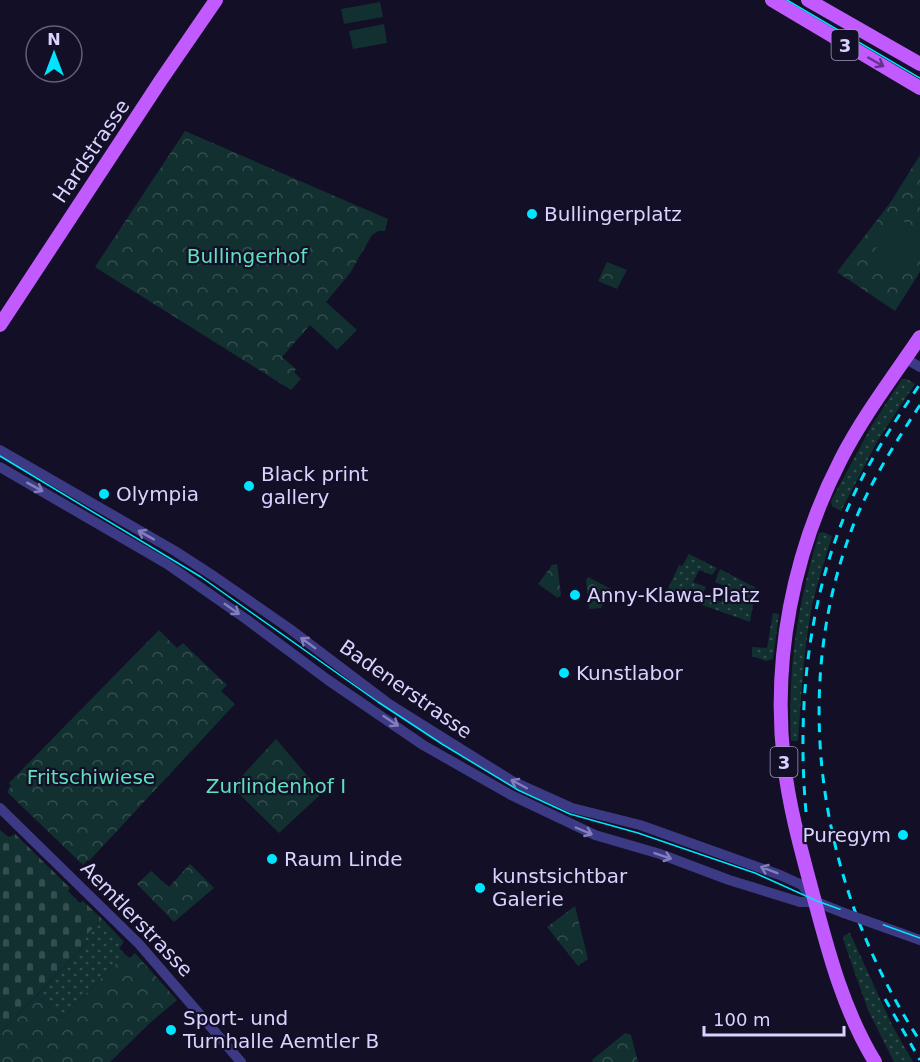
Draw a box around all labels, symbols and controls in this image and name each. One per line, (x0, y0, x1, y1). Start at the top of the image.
north arrow (24, 24, 84, 84)
text: N (47, 30, 61, 49)
road number: 3 (832, 30, 858, 60)
one-way arrow (867, 57, 884, 69)
street label: Hardstrasse (48, 95, 134, 207)
place label: Bullingerplatz (544, 202, 682, 226)
marker: Bullingerplatz (525, 207, 539, 221)
park label: Bullingerhof (187, 244, 308, 268)
place label: Black print gallery (261, 462, 369, 509)
marker: Black print gallery (242, 479, 256, 493)
one-way arrow (25, 482, 43, 493)
place label: Olympia (116, 482, 199, 506)
marker: Olympia (97, 487, 111, 501)
one-way arrow (138, 529, 155, 541)
place label: Anny-Klawa-Platz (587, 583, 760, 607)
marker: Anny-Klawa-Platz (568, 588, 582, 602)
one-way arrow (223, 603, 240, 615)
street label: Badenerstrasse (335, 634, 477, 744)
one-way arrow (301, 636, 317, 649)
place label: Kunstlabor (576, 661, 683, 685)
marker: Kunstlabor (557, 666, 571, 680)
one-way arrow (382, 715, 399, 727)
road number: 3 (770, 747, 798, 777)
park label: Fritschiwiese (27, 765, 155, 789)
park label: Zurlindenhof I (206, 774, 346, 798)
one-way arrow (511, 778, 528, 790)
place label: Puregym (803, 823, 891, 847)
one-way arrow (575, 825, 593, 837)
marker: Puregym (896, 828, 910, 842)
place label: Raum Linde (284, 847, 403, 871)
one-way arrow (653, 851, 672, 862)
marker: Raum Linde (265, 852, 279, 866)
street label: Aemtlerstrasse (76, 856, 198, 982)
place label: kunstsichtbar Galerie (492, 864, 628, 911)
one-way arrow (760, 864, 779, 875)
marker: kunstsichtbar Galerie (473, 881, 487, 895)
scale bar (704, 999, 844, 1037)
place label: Sport- und Turnhalle Aemtler B (182, 1006, 379, 1053)
text: 100 m (713, 1009, 771, 1030)
marker: Sport- und Turnhalle Aemtler B (164, 1023, 178, 1037)

